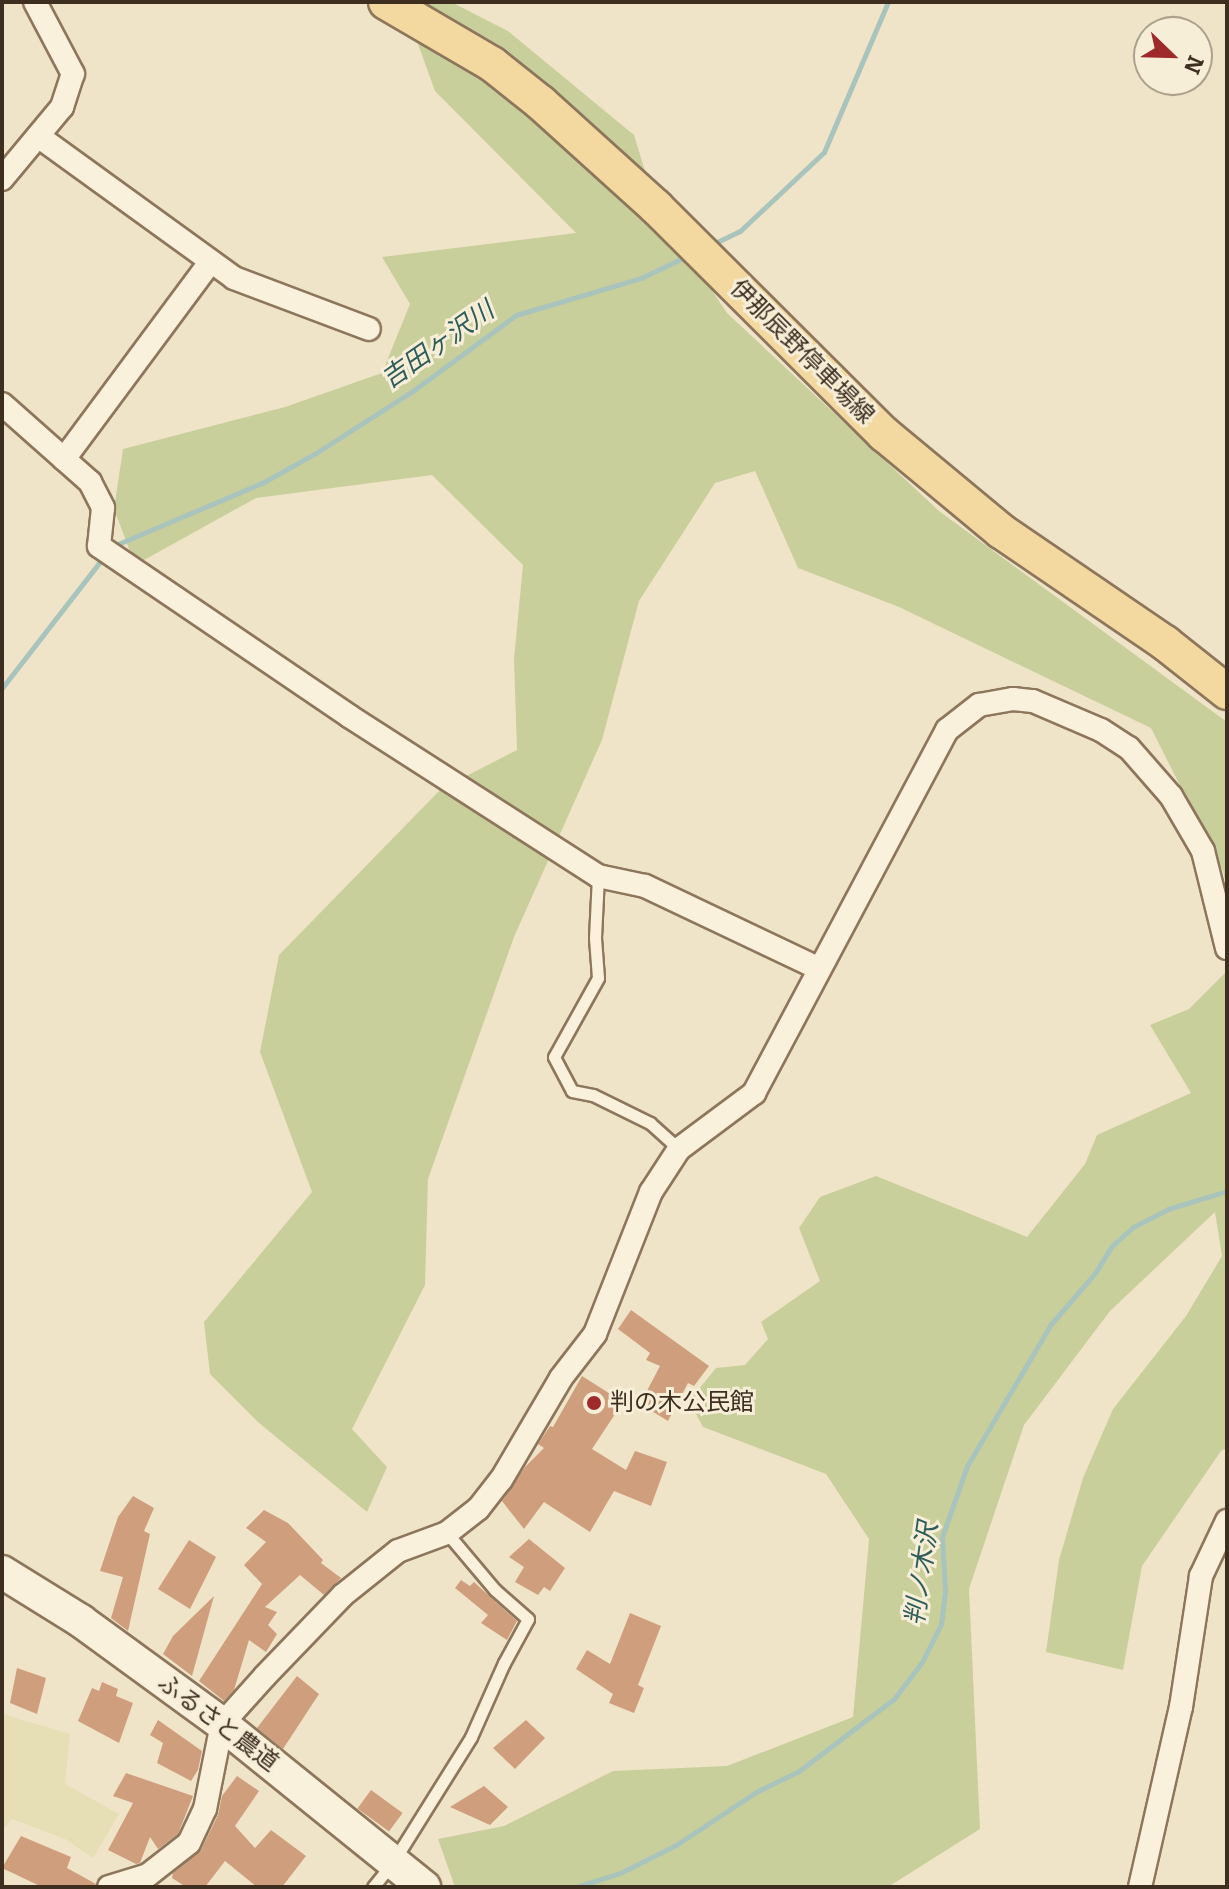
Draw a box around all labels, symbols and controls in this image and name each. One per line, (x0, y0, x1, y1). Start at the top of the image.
north arrow (1133, 16, 1213, 96)
text: N (1178, 52, 1209, 78)
street label: 伊那辰野停車場線 (724, 274, 880, 430)
water label: 吉田ヶ沢川 (376, 295, 500, 395)
place label: 判の木公民館 (610, 1389, 754, 1417)
marker: 判の木公民館 (585, 1394, 603, 1412)
water label: 判ノ木沢 (899, 1520, 945, 1628)
street label: ふるさと農道 (152, 1668, 284, 1778)

